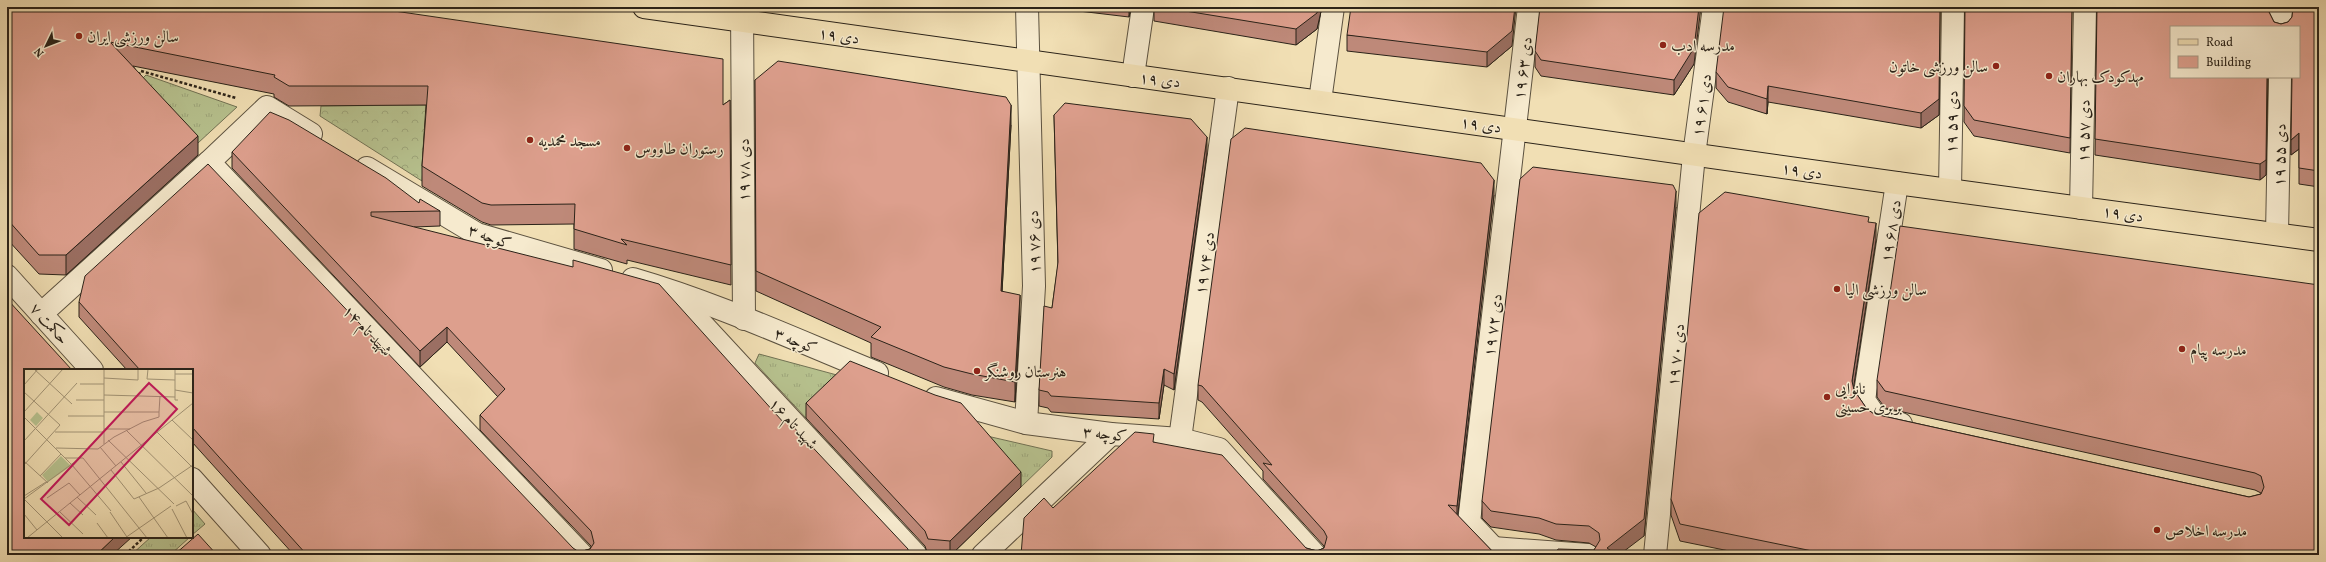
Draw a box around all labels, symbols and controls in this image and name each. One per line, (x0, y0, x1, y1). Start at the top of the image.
street label: ۱۹ دی (817, 23, 861, 51)
north arrow (26, 26, 66, 66)
legend (2170, 26, 2300, 78)
place label: سالن ورزشی ایران (87, 27, 179, 49)
marker: سالن ورزشی ایران (74, 31, 84, 41)
street label: ۱۹ دی ۶۳ (1509, 35, 1539, 101)
text: Road (2206, 35, 2233, 51)
place label: مدرسه ادب (1671, 36, 1735, 58)
marker: مدرسه ادب (1658, 40, 1668, 50)
text: N (32, 44, 48, 60)
text: Building (2206, 55, 2251, 71)
place label: سالن ورزشی خاتون (1889, 57, 1988, 79)
marker: سالن ورزشی خاتون (1991, 61, 2001, 71)
place label: مهدکودک بهاران (2057, 67, 2144, 89)
street label: ۱۹ دی (1138, 68, 1182, 94)
marker: مهدکودک بهاران (2044, 71, 2054, 81)
street label: ۱۹ دی ۶۱ (1688, 72, 1718, 138)
street label: ۱۹ دی ۵۹ (1941, 90, 1965, 154)
street label: ۱۹ دی ۵۷ (2073, 99, 2097, 163)
street label: ۱۹ دی (1459, 112, 1503, 140)
street label: ۱۹ دی ۵۵ (2269, 123, 2293, 187)
place label: مسجد محمدیه (538, 131, 601, 153)
marker: مسجد محمدیه (525, 135, 535, 145)
street label: ۱۹ دی ۷۸ (734, 138, 756, 202)
place label: رستوران طاووس (635, 139, 724, 161)
marker: رستوران طاووس (622, 143, 632, 153)
street label: ۱۹ دی (1780, 158, 1824, 186)
street label: ۱۹ دی ۶۸ (1876, 198, 1908, 264)
street label: ۱۹ دی (2101, 201, 2145, 229)
street label: ۱۹ دی ۷۶ (1023, 210, 1047, 274)
street label: کوچه ۳ (465, 220, 514, 256)
street label: ۱۹ دی ۷۴ (1191, 230, 1221, 296)
place label: سالن ورزشی الیا (1845, 280, 1927, 302)
marker: سالن ورزشی الیا (1832, 284, 1842, 294)
street label: ۱۹ دی ۷۲ (1479, 292, 1509, 358)
street label: حکمت ۷ (24, 299, 73, 350)
street label: شهید تام ۱۴ (335, 301, 396, 363)
street label: کوچه ۳ (771, 323, 820, 360)
street label: ۱۹ دی ۷۰ (1663, 323, 1691, 388)
place label: مدرسه پیام (2190, 340, 2247, 364)
marker: مدرسه پیام (2177, 344, 2187, 354)
place label: هنرستان روشنگر (983, 362, 1066, 384)
marker: هنرستان روشنگر (972, 366, 982, 376)
inset map (24, 369, 193, 538)
place label: نانوایی بربری حسینی (1835, 379, 1902, 419)
marker: نانوایی بربری حسینی (1822, 392, 1832, 402)
street label: شهید تام ۱۶ (761, 394, 822, 456)
street label: کوچه ۳ (1082, 422, 1128, 448)
place label: مدرسه اخلاص (2165, 521, 2247, 543)
marker: مدرسه اخلاص (2152, 525, 2162, 535)

